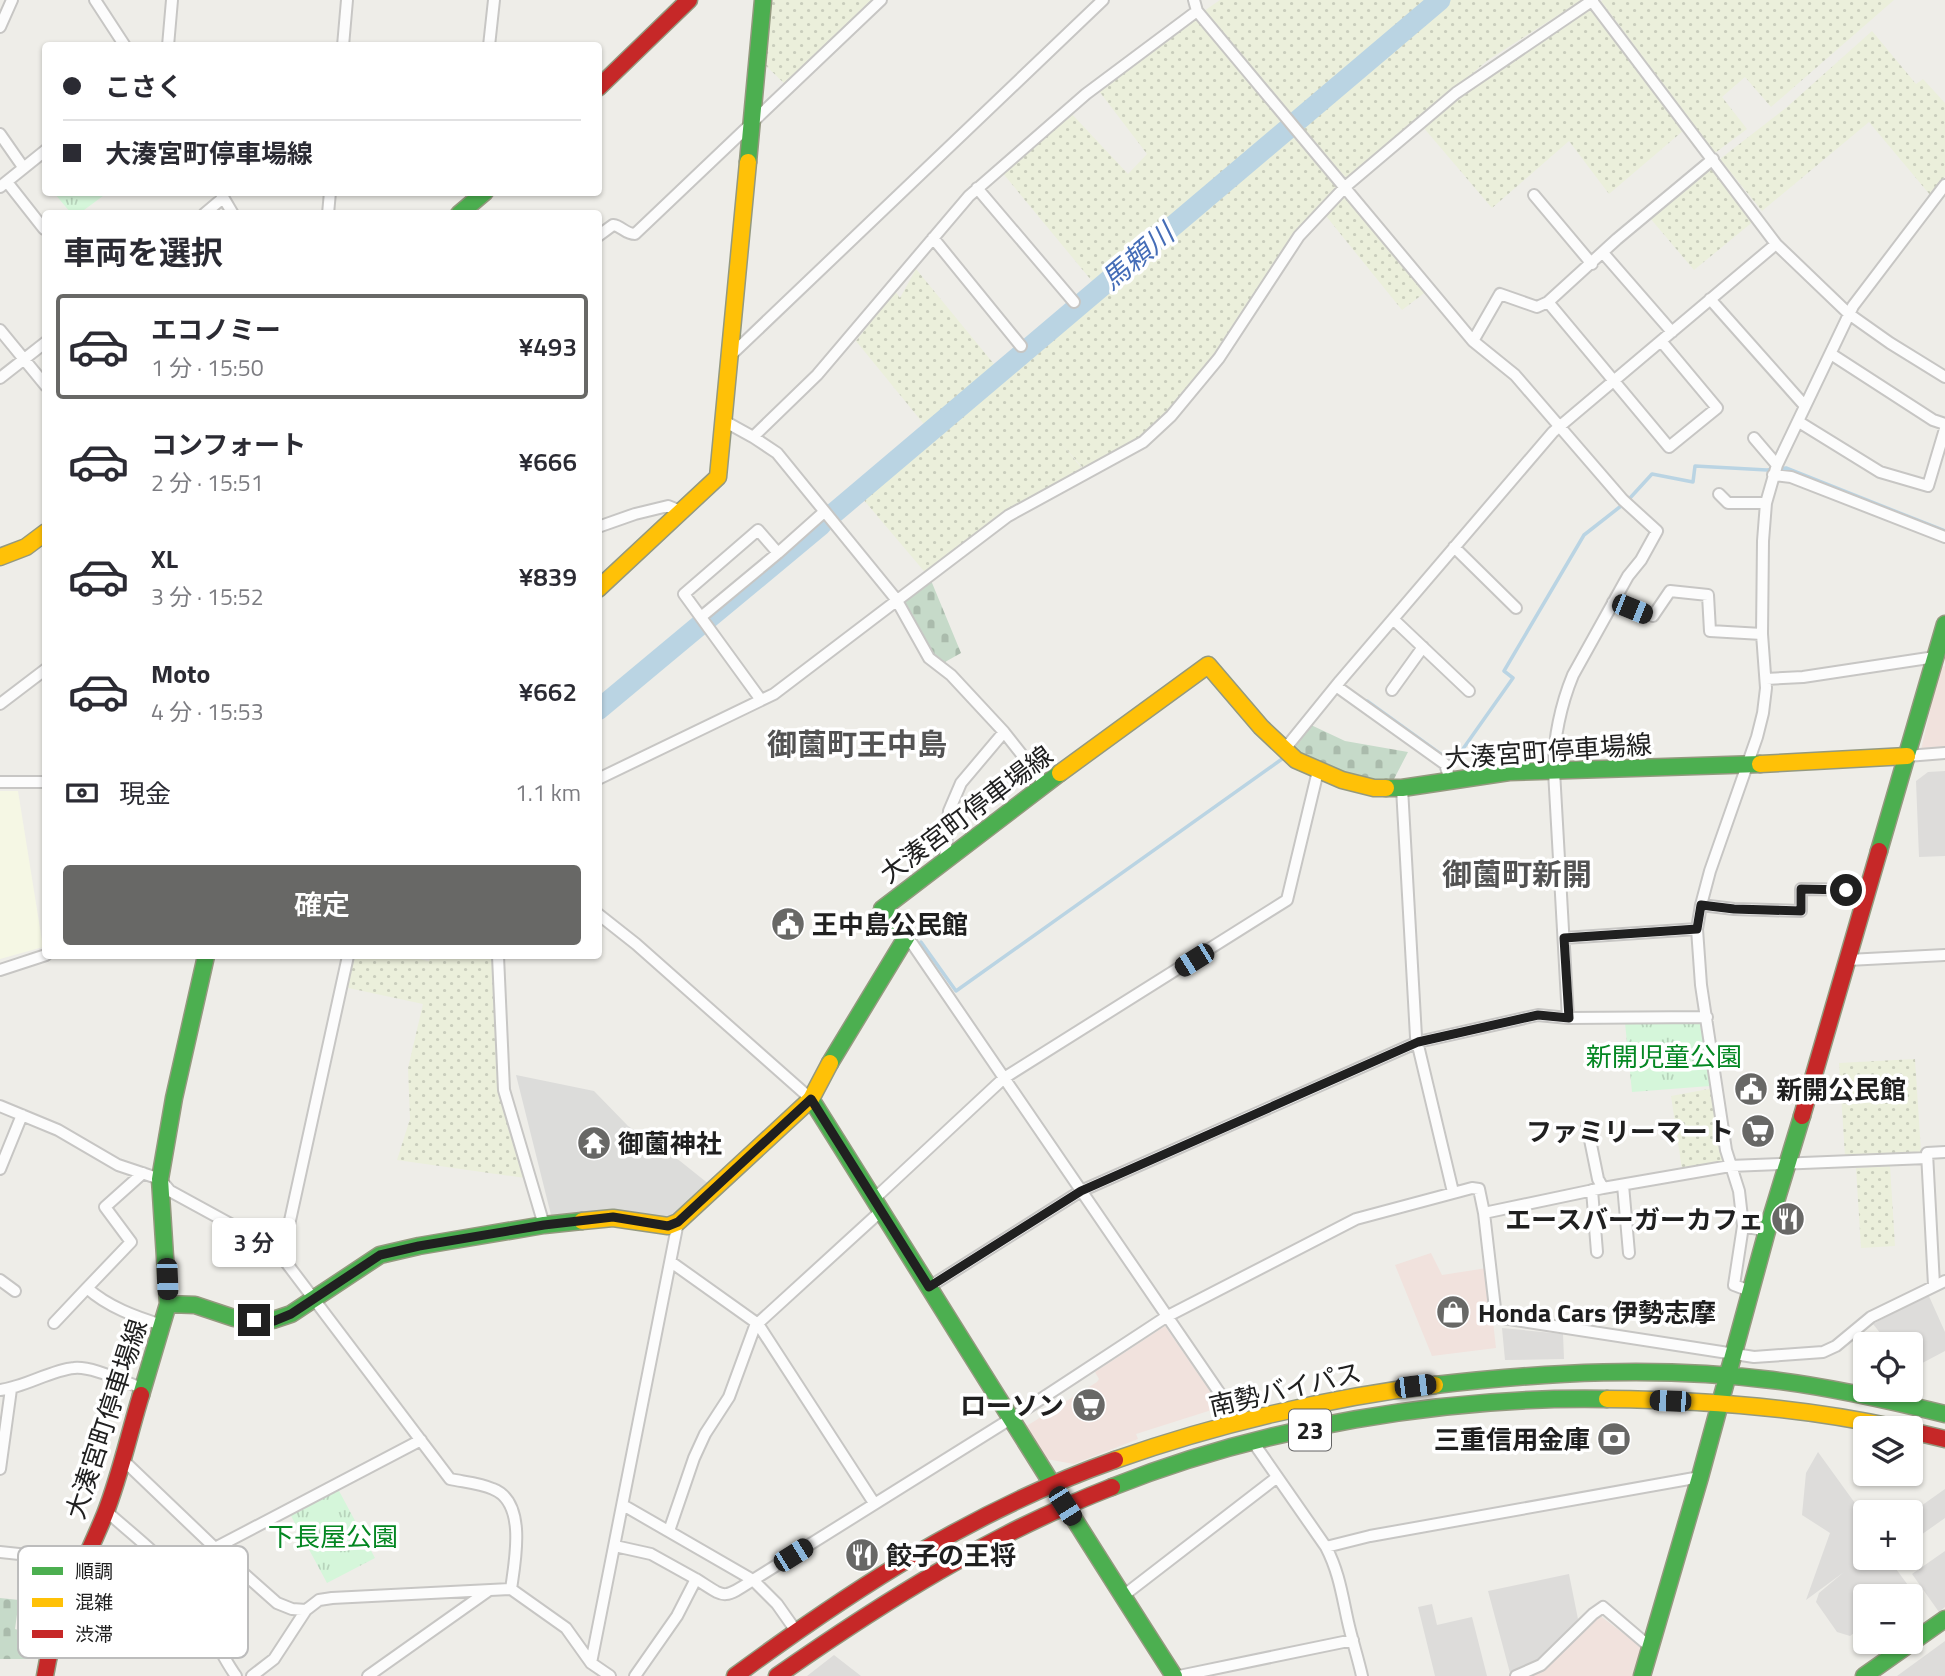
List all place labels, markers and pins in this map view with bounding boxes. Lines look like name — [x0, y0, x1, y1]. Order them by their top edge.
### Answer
public building icon: 王中島公民館 — [769, 905, 807, 943]
place label: 王中島公民館 — [812, 905, 968, 944]
public building icon: 新開公民館 — [1732, 1070, 1770, 1108]
place label: 新開公民館 — [1776, 1070, 1906, 1109]
place label: ファミリーマート — [1526, 1112, 1734, 1151]
supermarket icon: ファミリーマート — [1739, 1112, 1777, 1150]
temple icon: 御薗神社 — [575, 1124, 613, 1162]
place label: 御薗神社 — [618, 1124, 722, 1163]
place label: エースバーガーカフェ — [1505, 1200, 1764, 1239]
restaurant icon: エースバーガーカフェ — [1769, 1200, 1807, 1238]
shop icon: Honda Cars 伊勢志摩 — [1434, 1293, 1472, 1331]
place label: Honda Cars 伊勢志摩 — [1478, 1293, 1716, 1332]
place label: ローソン — [960, 1386, 1064, 1425]
supermarket icon: ローソン — [1070, 1386, 1108, 1424]
place label: 三重信用金庫 — [1434, 1420, 1590, 1459]
bank icon: 三重信用金庫 — [1595, 1420, 1633, 1458]
restaurant icon: 餃子の王将 — [843, 1536, 881, 1574]
place label: 餃子の王将 — [886, 1536, 1016, 1575]

